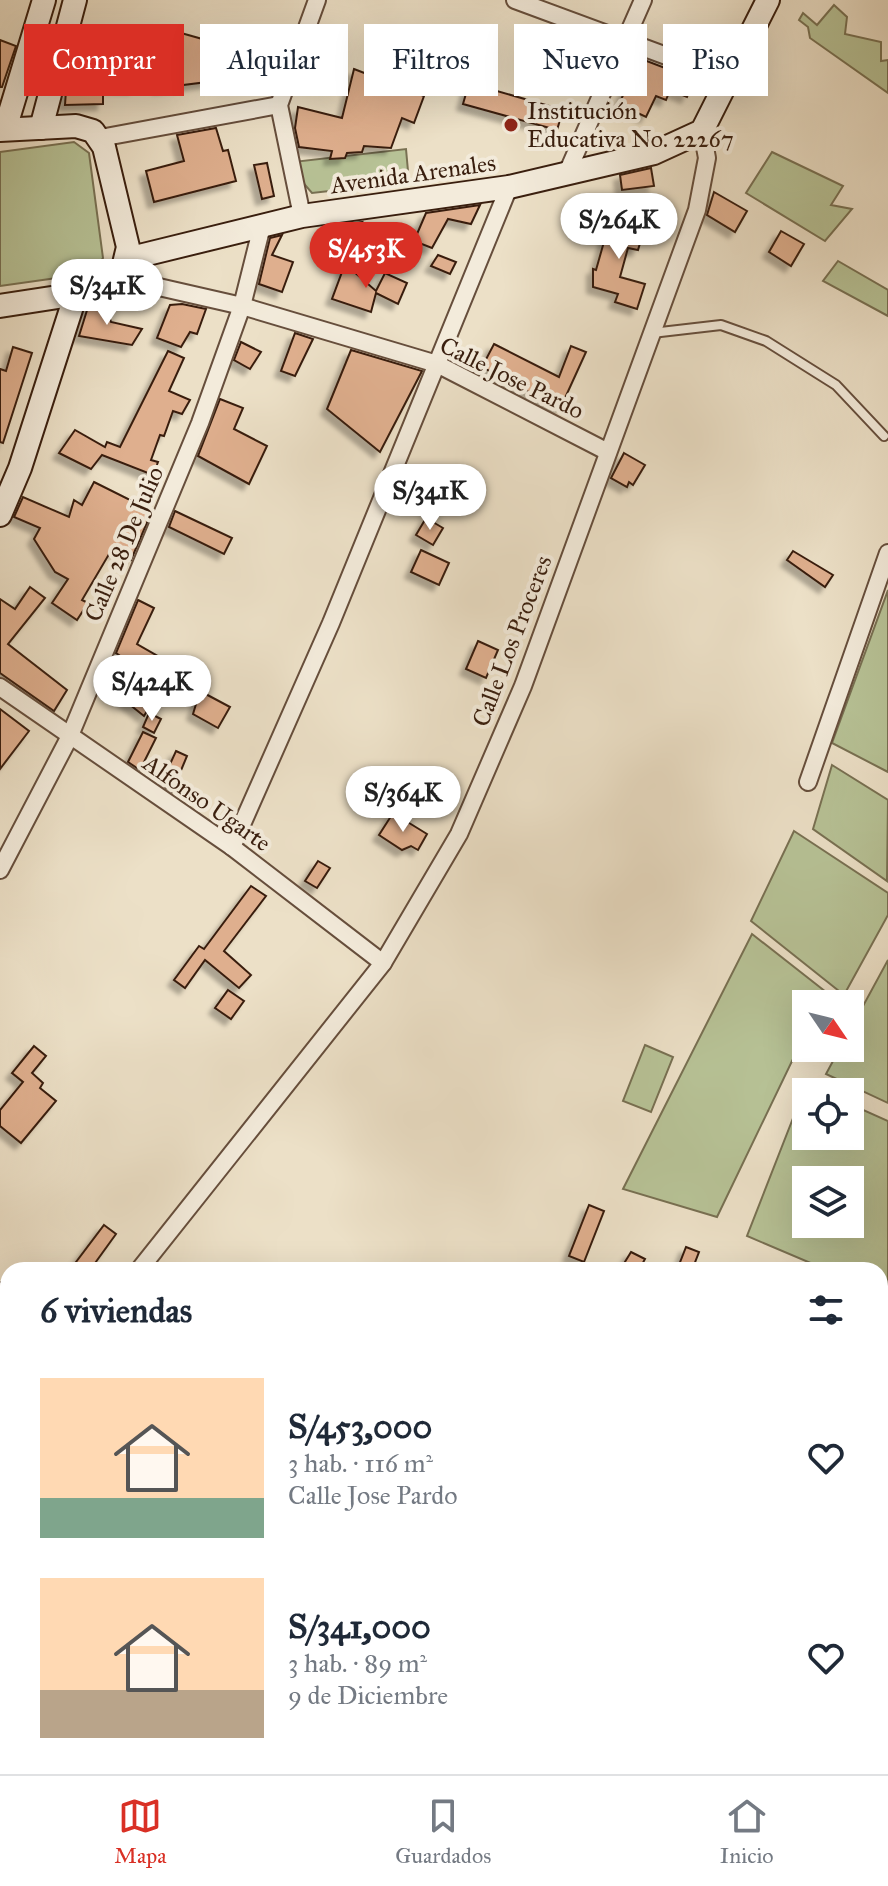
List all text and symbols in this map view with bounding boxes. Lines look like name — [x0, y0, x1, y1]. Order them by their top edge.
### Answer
chip: Comprar — [24, 24, 184, 96]
chip: Alquilar — [200, 24, 348, 96]
chip: Filtros — [364, 24, 498, 96]
chip: Nuevo — [514, 24, 647, 96]
chip: Piso — [663, 24, 768, 96]
place label: Institución Educativa No. 22267 — [527, 96, 734, 154]
marker: Institución Educativa No. 22267 — [502, 116, 520, 134]
street label: Avenida Arenales — [327, 148, 498, 201]
pin: S/264K — [554, 193, 684, 261]
text: S/264K — [578, 203, 660, 235]
pin: S/453K — [301, 222, 431, 290]
text: S/453K — [328, 232, 404, 264]
pin: S/341K — [42, 259, 172, 327]
text: S/341K — [69, 269, 145, 301]
street label: Calle Jose Pardo — [435, 330, 589, 426]
street label: Calle 28 De Julio — [78, 462, 170, 626]
pin: S/341K — [365, 464, 495, 532]
text: S/341K — [392, 474, 468, 506]
street label: Calle Los Proceres — [466, 551, 558, 731]
pin: S/424K — [87, 655, 217, 723]
text: S/424K — [111, 665, 193, 697]
street label: Alfonso Ugarte — [136, 747, 277, 858]
pin: S/364K — [338, 766, 468, 834]
text: S/364K — [364, 776, 442, 808]
north arrow — [792, 990, 864, 1062]
map controls — [792, 990, 864, 1238]
button: locate — [792, 1078, 864, 1150]
button: layers — [792, 1166, 864, 1238]
icon: filters — [804, 1288, 848, 1332]
text: 6 viviendas — [40, 1290, 192, 1331]
text: S/453,000 — [288, 1406, 432, 1447]
icon: home — [104, 1410, 200, 1506]
icon: heart — [804, 1436, 848, 1480]
text: 3 hab. · 116 m² — [288, 1447, 433, 1479]
text: Calle Jose Pardo — [288, 1479, 458, 1511]
text: S/341,000 — [288, 1606, 431, 1647]
icon: home — [104, 1610, 200, 1706]
icon: heart — [804, 1636, 848, 1680]
text: 3 hab. · 89 m² — [288, 1647, 427, 1679]
text: 9 de Diciembre — [288, 1679, 448, 1711]
tab: Mapa — [114, 1794, 167, 1869]
tab: Guardados — [395, 1794, 491, 1869]
tab: Inicio — [720, 1794, 774, 1869]

